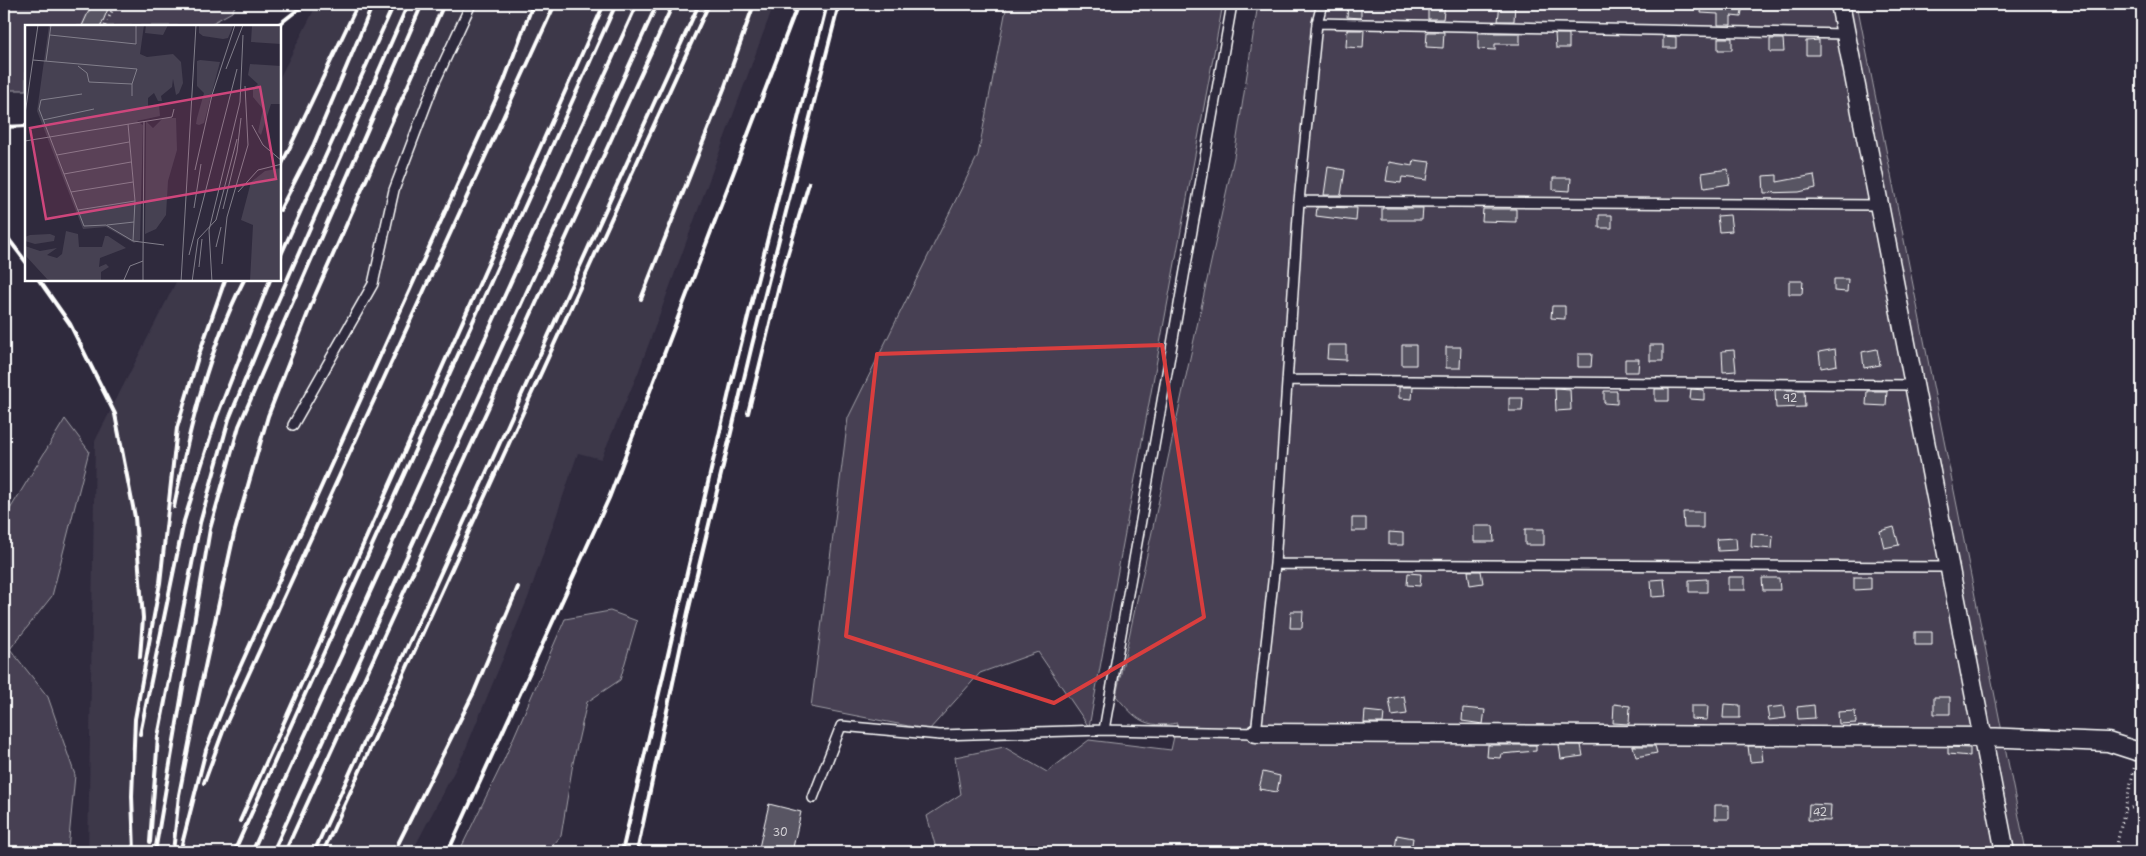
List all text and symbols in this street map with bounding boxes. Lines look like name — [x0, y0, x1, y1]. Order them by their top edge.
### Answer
inset map — [25, 25, 281, 281]
house number: 92 — [1783, 391, 1797, 406]
house number: 42 — [1813, 805, 1827, 820]
house number: 30 — [772, 825, 788, 840]

